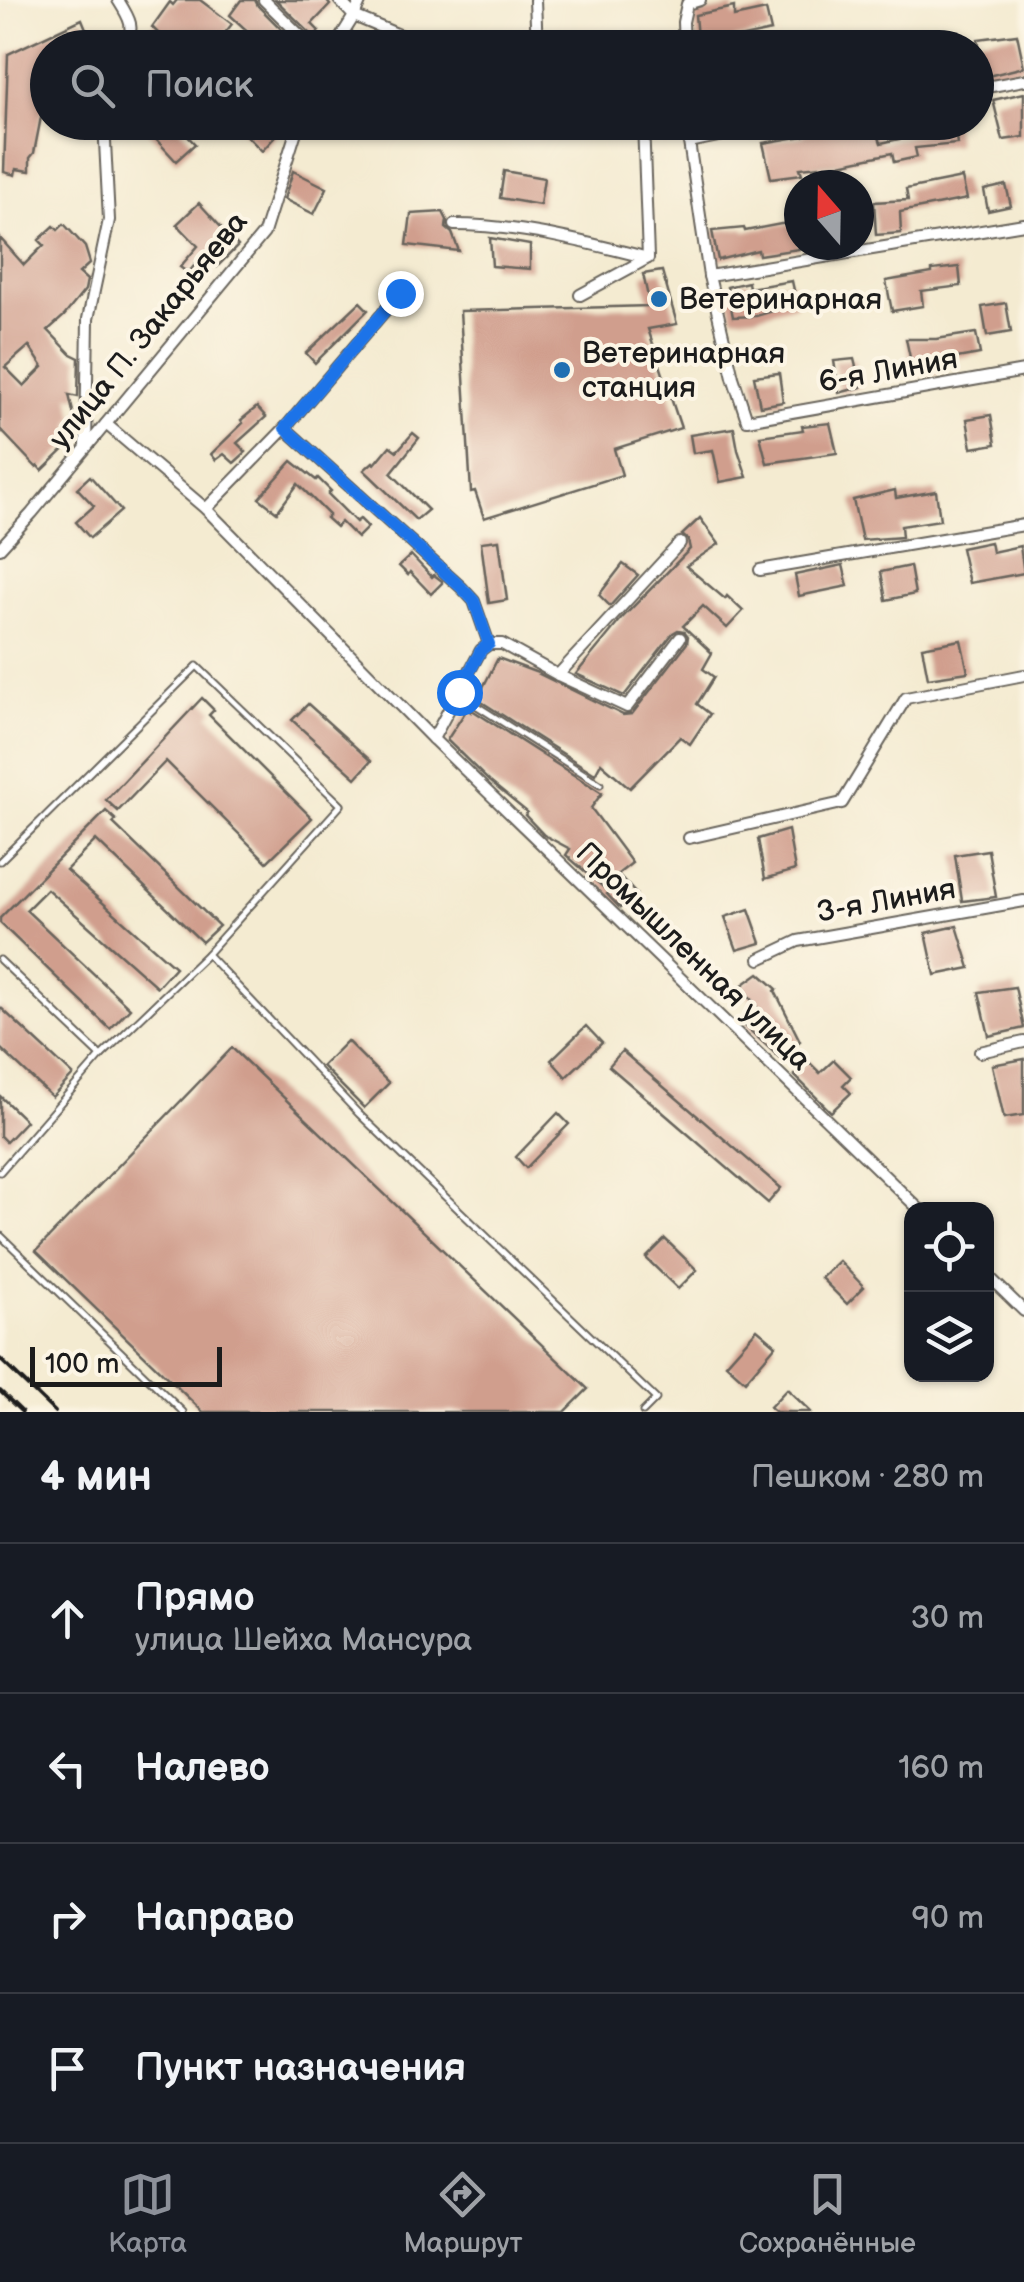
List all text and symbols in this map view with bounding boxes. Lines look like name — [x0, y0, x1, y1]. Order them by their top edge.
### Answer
search box — [30, 30, 994, 140]
icon: search — [65, 58, 120, 113]
text: Поиск — [145, 63, 253, 108]
north arrow — [784, 170, 874, 260]
street label: улица П. Закарьяева — [42, 205, 256, 456]
route end — [378, 271, 424, 317]
place label: Ветеринарная — [679, 282, 882, 318]
marker: Ветеринарная — [648, 288, 670, 310]
place label: Ветеринарная станция — [582, 336, 785, 406]
street label: 6-я Линия — [816, 341, 960, 401]
marker: Ветеринарная станция — [551, 359, 573, 381]
route start — [437, 670, 483, 716]
street label: Промышленная улица — [568, 835, 818, 1078]
street label: 3-я Линия — [814, 871, 958, 931]
map controls — [904, 1202, 994, 1382]
button: locate — [904, 1202, 994, 1292]
button: layers — [904, 1292, 994, 1382]
scale bar — [30, 1342, 222, 1386]
text: 100 m — [45, 1348, 119, 1381]
text: 4 мин — [40, 1452, 152, 1503]
text: Пешком · 280 m — [751, 1458, 984, 1497]
text: Прямо — [135, 1576, 254, 1621]
icon: ahead — [40, 1591, 95, 1646]
text: 30 m — [910, 1599, 984, 1638]
text: улица Шейха Мансура — [135, 1621, 472, 1660]
icon: left — [40, 1741, 95, 1796]
text: Налево — [135, 1746, 270, 1791]
text: 160 m — [898, 1749, 984, 1788]
icon: right — [40, 1891, 95, 1946]
text: Направо — [135, 1896, 294, 1941]
text: 90 m — [912, 1899, 984, 1938]
icon: arrive — [40, 2041, 95, 2096]
text: Пункт назначения — [135, 2046, 466, 2091]
tab: Карта — [108, 2167, 187, 2260]
tab: Маршрут — [403, 2167, 523, 2260]
tab: Сохранённые — [739, 2167, 916, 2260]

